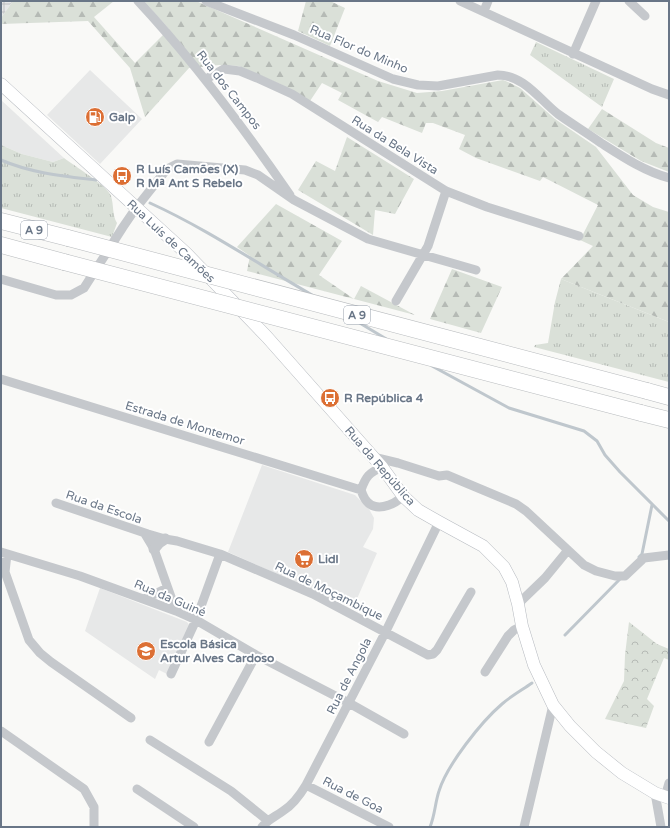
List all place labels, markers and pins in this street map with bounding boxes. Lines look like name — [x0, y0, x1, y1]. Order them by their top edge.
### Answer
fuel station icon: Galp — [84, 106, 106, 128]
place label: Galp — [109, 110, 136, 125]
place label: R Luís Camões (X) R Mª Ant S Rebelo — [136, 162, 242, 190]
bus stop icon: R Luís Camões (X) R Mª Ant S Rebelo — [111, 165, 133, 187]
bus stop icon: R República 4 — [319, 387, 341, 409]
place label: R República 4 — [344, 391, 424, 406]
supermarket icon: Lidl — [293, 548, 315, 570]
place label: Lidl — [318, 552, 338, 566]
place label: Escola Básica Artur Alves Cardoso — [160, 637, 274, 665]
school or university icon: Escola Básica Artur Alves Cardoso — [135, 640, 157, 662]

